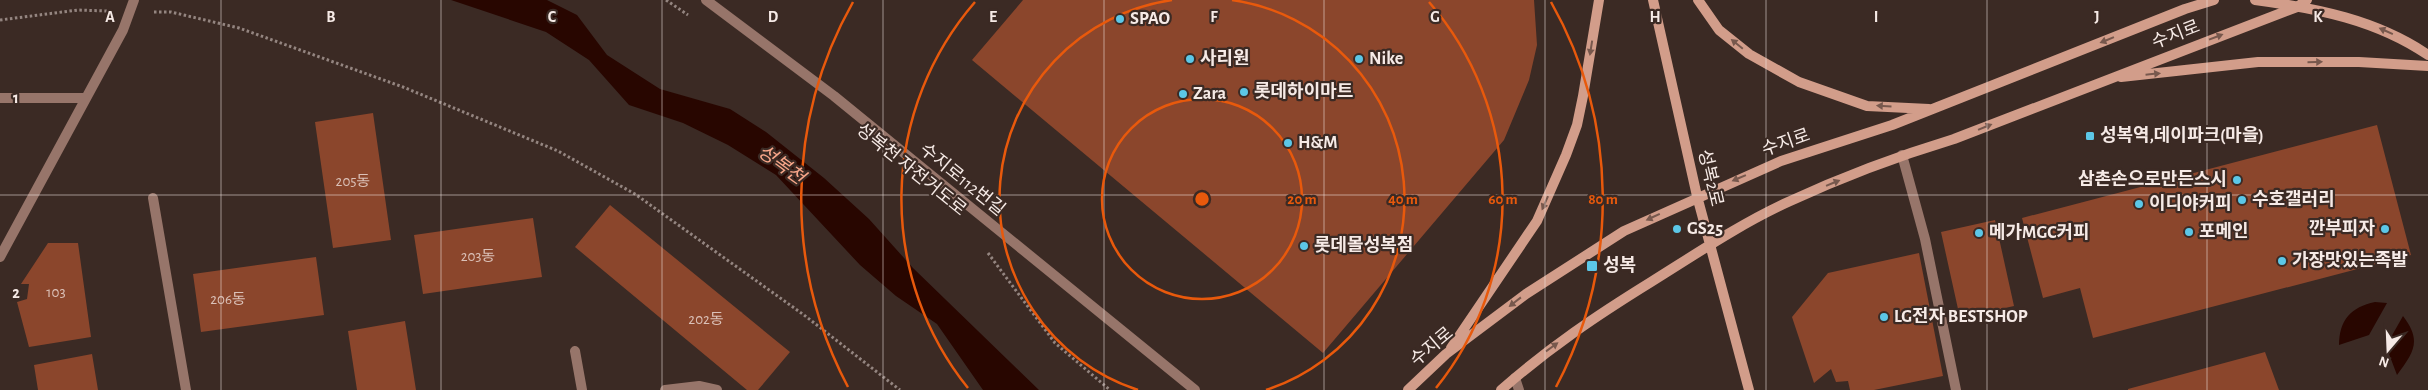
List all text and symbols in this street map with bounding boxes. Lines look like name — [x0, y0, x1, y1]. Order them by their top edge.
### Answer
text: A — [105, 9, 115, 25]
text: B — [326, 9, 336, 25]
text: C — [548, 9, 557, 25]
text: D — [768, 9, 779, 25]
text: E — [989, 9, 997, 25]
text: F — [1210, 9, 1218, 25]
text: G — [1430, 9, 1440, 25]
text: H — [1649, 9, 1661, 25]
text: I — [1874, 9, 1878, 25]
text: J — [2094, 9, 2100, 25]
text: K — [2313, 9, 2323, 25]
place label: SPAO — [1130, 10, 1170, 28]
marker: SPAO — [1114, 13, 1126, 25]
street label: 수지로 — [2149, 16, 2202, 52]
one-way arrow — [2379, 27, 2393, 35]
one-way arrow — [2209, 33, 2224, 41]
one-way arrow — [2099, 36, 2114, 44]
one-way arrow — [1730, 39, 1743, 50]
one-way arrow — [1586, 40, 1594, 56]
place label: 사리원 — [1200, 49, 1250, 68]
place label: Nike — [1369, 50, 1403, 68]
marker: 사리원 — [1184, 53, 1196, 65]
marker: Nike — [1353, 53, 1365, 65]
one-way arrow — [2308, 58, 2324, 66]
one-way arrow — [2146, 70, 2162, 78]
place label: 롯데하이마트 — [1254, 82, 1353, 101]
place label: Zara — [1193, 85, 1226, 103]
marker: 롯데하이마트 — [1238, 86, 1250, 98]
marker: Zara — [1177, 88, 1189, 100]
text: 1 — [13, 90, 19, 106]
one-way arrow — [1876, 102, 1892, 110]
street label: 성복천 자전거도로 — [853, 120, 970, 220]
one-way arrow — [1978, 122, 1992, 130]
street label: 수지로 — [1759, 125, 1812, 160]
place label: 성복역,데이파크(마을) — [2100, 126, 2264, 145]
marker: 성복역,데이파크(마을) — [2084, 130, 2096, 142]
place label: H&M — [1298, 134, 1338, 152]
marker: H&M — [1282, 137, 1294, 149]
street label: 수지로112번길 — [916, 139, 1009, 220]
water label: 성복천 — [754, 141, 810, 189]
street label: 성복2로 — [1695, 148, 1726, 208]
place label: 삼촌손으로만든스시 — [2078, 170, 2227, 189]
house number: 205동 — [336, 174, 370, 189]
marker: 삼촌손으로만든스시 — [2231, 174, 2243, 186]
one-way arrow — [1732, 175, 1746, 183]
one-way arrow — [1825, 179, 1840, 187]
centre of rings — [1193, 190, 1211, 208]
place label: 수호갤러리 — [2252, 190, 2335, 209]
text: 20 m — [1287, 192, 1317, 207]
text: 40 m — [1388, 192, 1418, 207]
text: 60 m — [1488, 192, 1518, 207]
text: 80 m — [1588, 192, 1618, 207]
place label: 이디야커피 — [2149, 194, 2232, 213]
marker: 수호갤러리 — [2236, 194, 2248, 206]
one-way arrow — [1540, 196, 1548, 210]
marker: 이디야커피 — [2133, 198, 2145, 210]
one-way arrow — [1646, 213, 1660, 221]
place label: 깐부피자 — [2309, 219, 2375, 238]
place label: GS25 — [1687, 220, 1723, 238]
place label: 포메인 — [2199, 222, 2249, 241]
marker: GS25 — [1671, 223, 1683, 235]
place label: 메가MGC커피 — [1989, 223, 2090, 242]
marker: 깐부피자 — [2379, 223, 2391, 235]
marker: 포메인 — [2183, 226, 2195, 238]
marker: 메가MGC커피 — [1973, 227, 1985, 239]
place label: 롯데몰성복점 — [1314, 236, 1413, 255]
marker: 롯데몰성복점 — [1298, 240, 1310, 252]
house number: 203동 — [461, 249, 495, 264]
place label: 가장맛있는족발 — [2292, 251, 2408, 270]
marker: 가장맛있는족발 — [2276, 255, 2288, 267]
place label: 성복 — [1603, 256, 1636, 275]
marker: 성복 — [1585, 259, 1599, 273]
text: 2 — [12, 285, 20, 301]
house number: 103 — [46, 285, 66, 300]
house number: 206동 — [210, 292, 246, 307]
one-way arrow — [1509, 297, 1522, 308]
place label: LG전자 BESTSHOP — [1894, 307, 2028, 326]
marker: LG전자 BESTSHOP — [1878, 311, 1890, 323]
house number: 202동 — [688, 312, 724, 327]
street label: 수지로 — [1406, 323, 1457, 370]
north arrow — [2363, 325, 2413, 375]
one-way arrow — [1545, 342, 1559, 352]
text: N — [2377, 353, 2391, 370]

